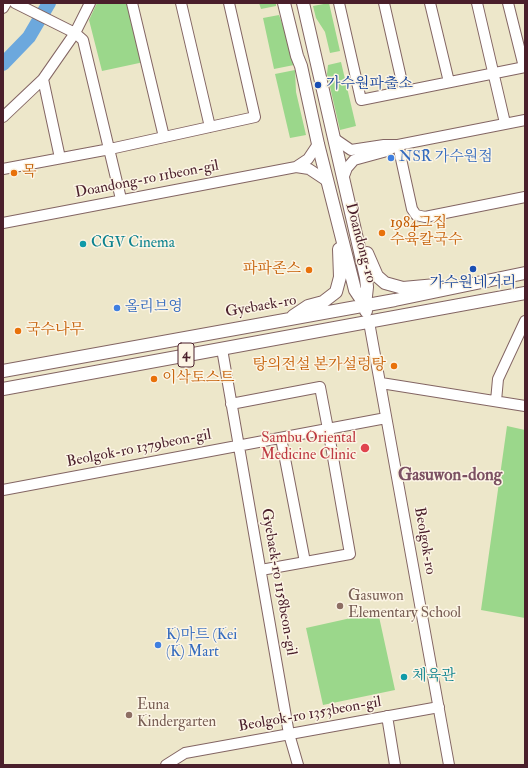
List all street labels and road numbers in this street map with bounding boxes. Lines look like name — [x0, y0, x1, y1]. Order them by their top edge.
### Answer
street label: Doandong-ro 11beon-gil — [74, 157, 220, 203]
street label: Doandong-ro — [341, 201, 379, 285]
street label: Gyebaek-ro — [224, 292, 298, 322]
road number: 4 — [178, 343, 194, 367]
street label: Beolgok-ro 1379beon-gil — [65, 426, 213, 472]
street label: Beolgok-ro — [409, 506, 439, 576]
street label: Gyebaek-ro 1158beon-gil — [256, 507, 300, 657]
street label: Beolgok-ro 1353beon-gil — [237, 694, 383, 736]

